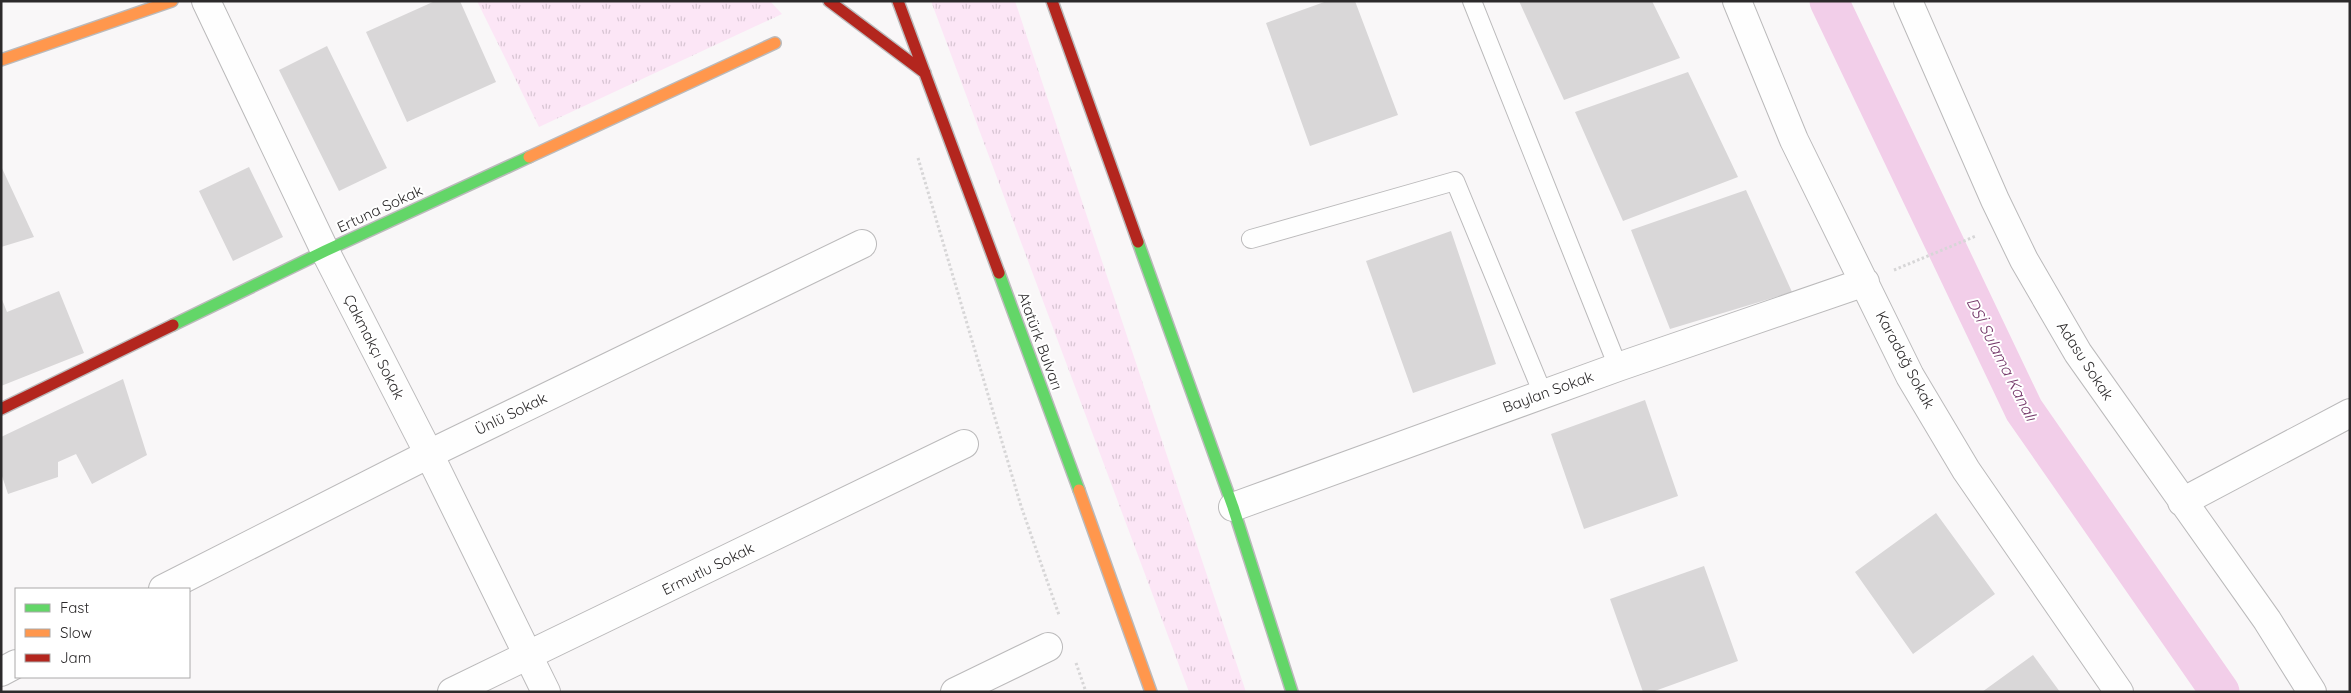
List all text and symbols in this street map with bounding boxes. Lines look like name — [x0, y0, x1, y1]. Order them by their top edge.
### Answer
street label: Ertuna Sokak — [334, 180, 426, 237]
street label: Atatürk Bulvarı — [1014, 289, 1067, 392]
street label: Çakmakçı Sokak — [340, 291, 409, 402]
water label: DSİ Sulama Kanalı — [1962, 294, 2042, 425]
street label: Karadağ Sokak — [1872, 308, 1939, 412]
street label: Adasu Sokak — [2053, 318, 2118, 404]
street label: Baylan Sokak — [1500, 366, 1596, 417]
street label: Ünlü Sokak — [472, 388, 550, 439]
street label: Ermutlu Sokak — [659, 538, 757, 599]
legend — [15, 588, 190, 678]
text: Fast — [60, 598, 89, 617]
text: Slow — [60, 623, 92, 642]
text: Jam — [60, 648, 91, 667]

